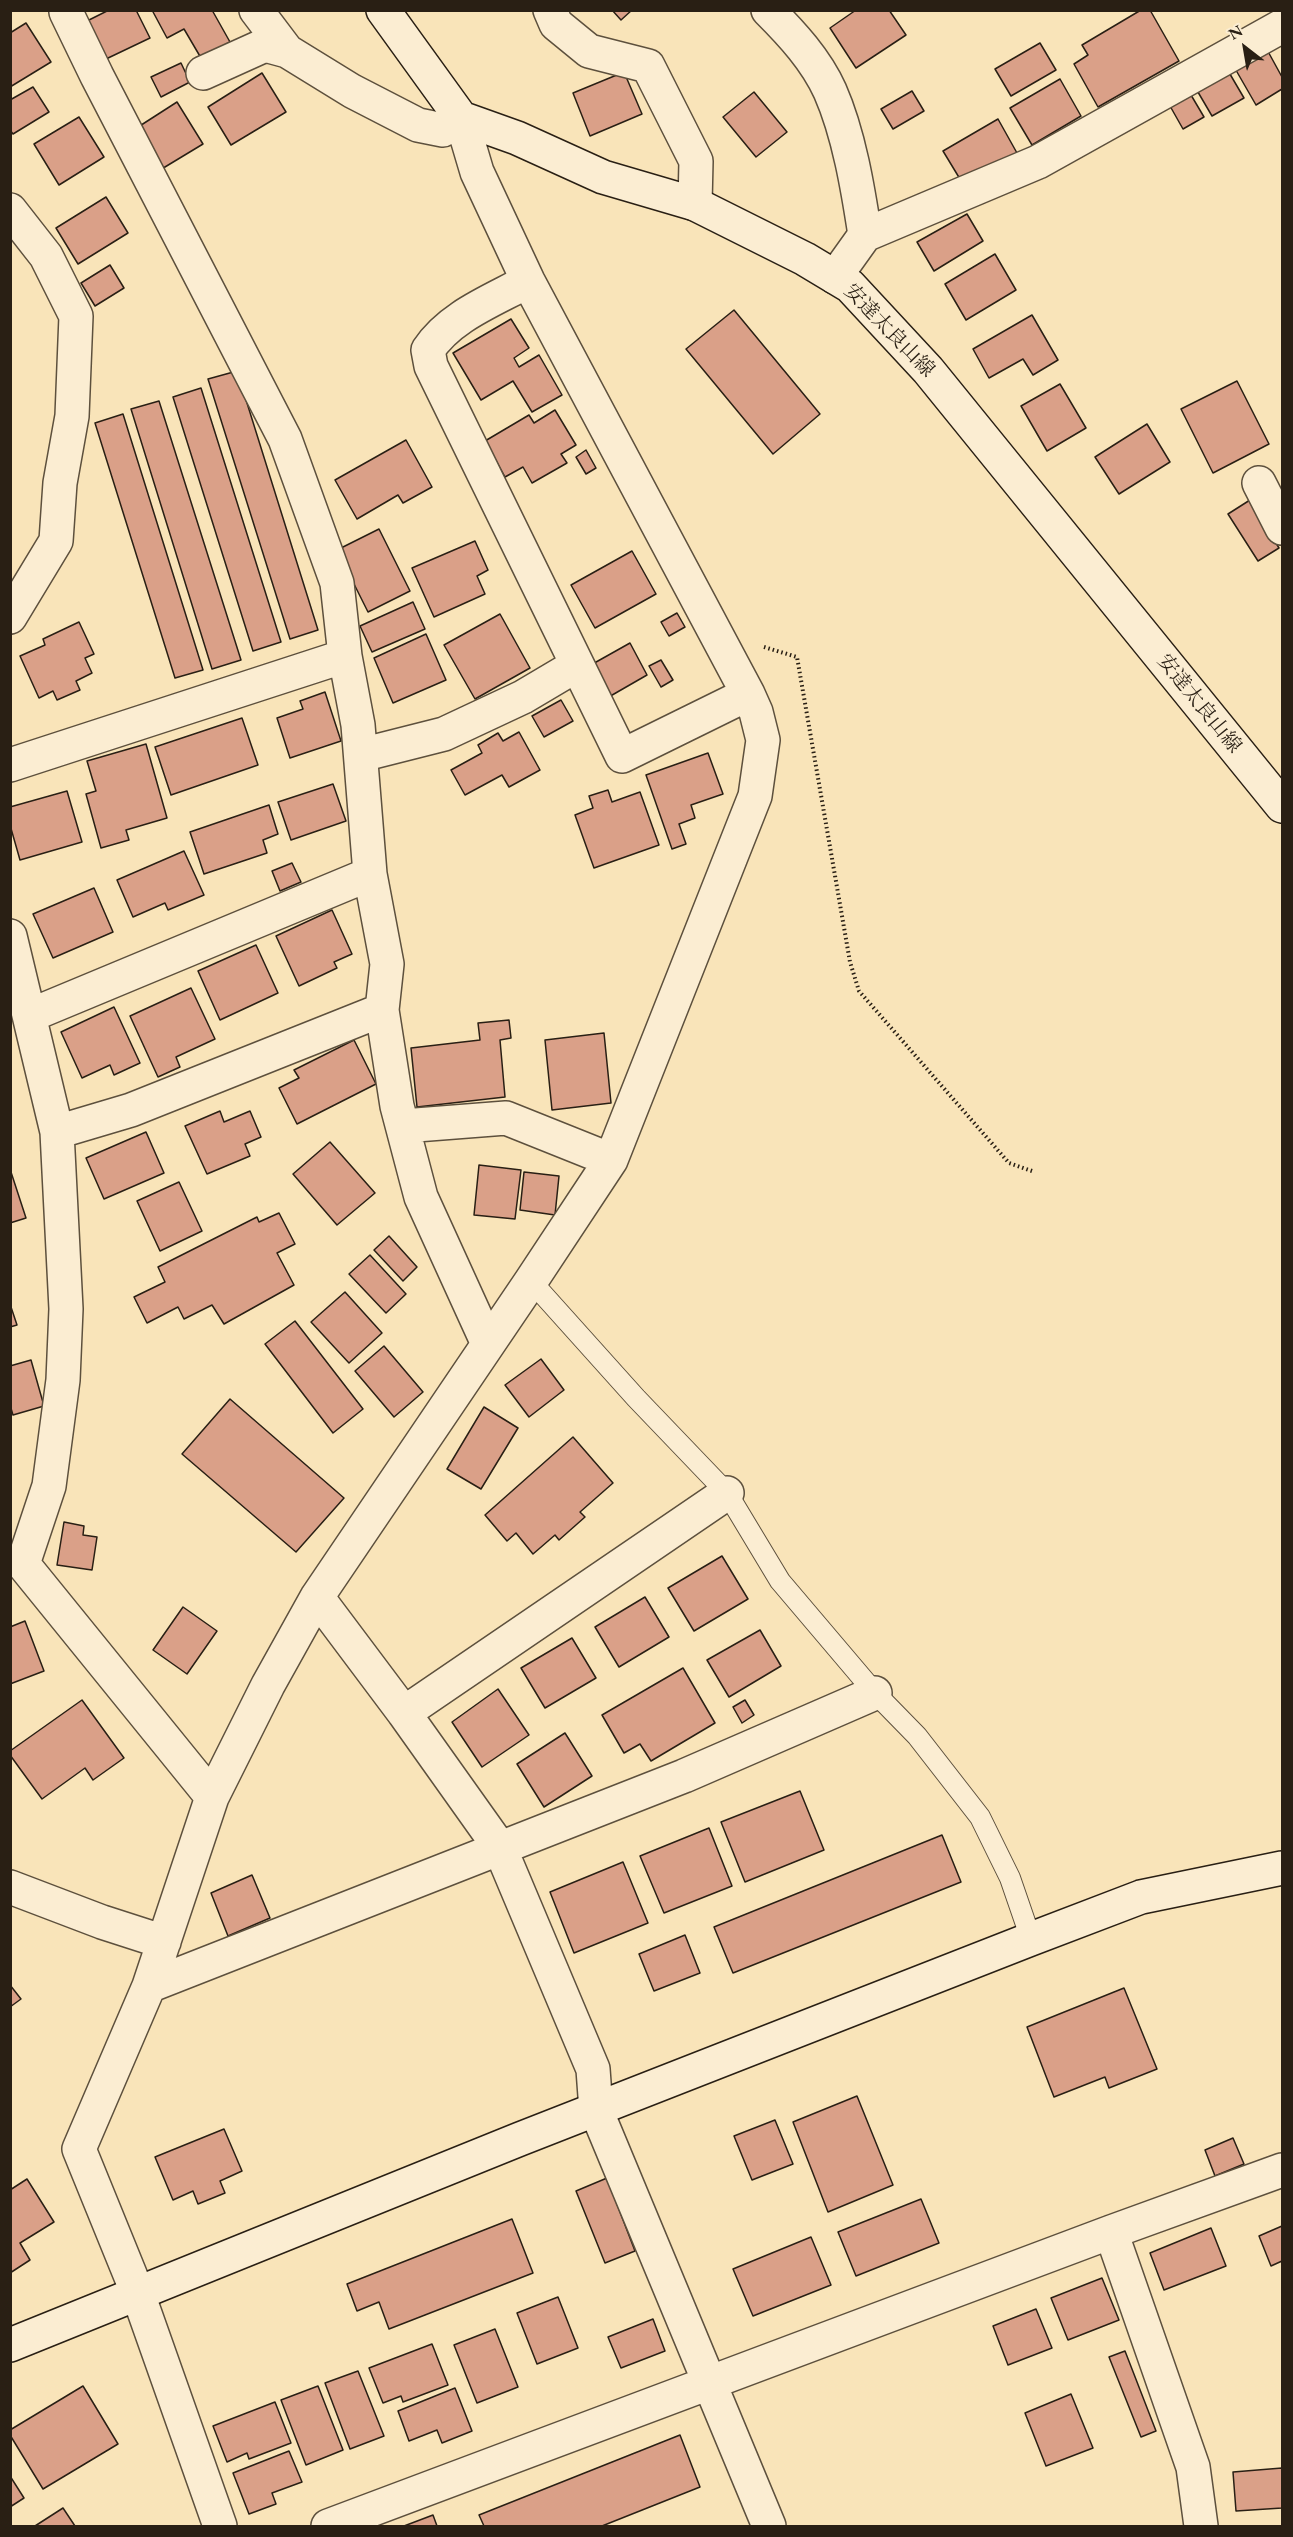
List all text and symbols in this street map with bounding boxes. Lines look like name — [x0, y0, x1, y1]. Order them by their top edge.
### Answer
north arrow — [1215, 18, 1275, 78]
text: N — [1225, 20, 1246, 44]
street label: 安達太良山線 — [839, 280, 939, 382]
street label: 安達太良山線 — [1152, 650, 1246, 758]

